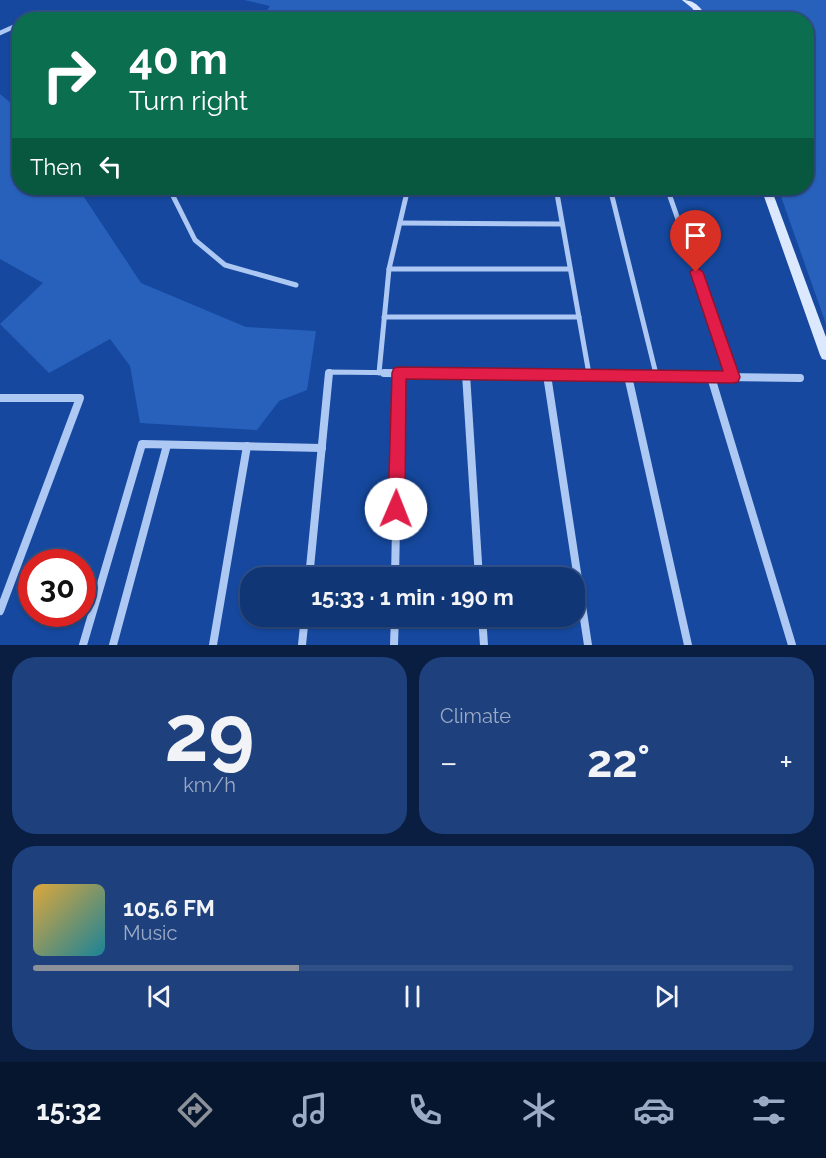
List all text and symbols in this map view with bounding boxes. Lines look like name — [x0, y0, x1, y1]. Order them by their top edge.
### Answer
text: 40 m — [129, 35, 228, 84]
icon: right — [30, 36, 108, 114]
text: Turn right — [129, 85, 248, 116]
icon: left — [94, 150, 127, 183]
text: Then — [30, 154, 82, 180]
pin — [670, 210, 721, 272]
icon: arrive — [679, 219, 712, 252]
position arrow — [364, 477, 428, 541]
speed limit sign: 30 — [18, 549, 96, 627]
text: 15:33 · 1 min · 190 m — [311, 584, 514, 610]
text: 29 — [165, 688, 254, 779]
text: Climate — [440, 704, 511, 728]
text: 22° — [587, 735, 650, 788]
text: − — [440, 743, 458, 782]
text: + — [779, 743, 793, 782]
text: km/h — [183, 773, 236, 797]
text: 105.6 FM — [123, 895, 215, 921]
text: Music — [123, 921, 177, 945]
icon: previous — [143, 980, 176, 1013]
icon: pause — [396, 980, 429, 1013]
icon: next — [650, 980, 683, 1013]
icon: directions — [174, 1089, 216, 1131]
icon: music — [289, 1089, 331, 1131]
icon: phone — [404, 1089, 446, 1131]
icon: climate — [518, 1089, 560, 1131]
icon: car — [633, 1089, 675, 1131]
icon: filters — [748, 1089, 790, 1131]
text: 15:32 — [36, 1095, 102, 1126]

